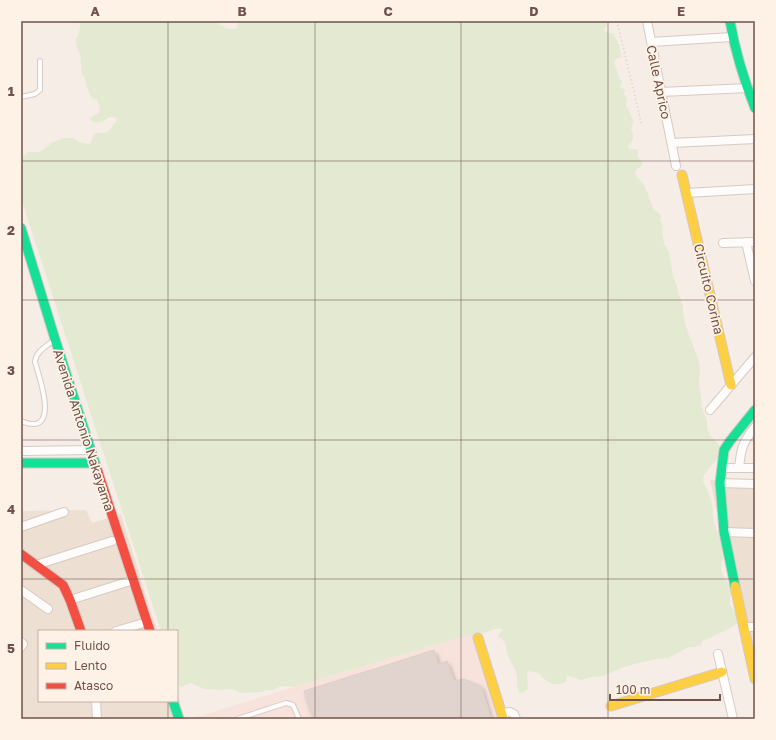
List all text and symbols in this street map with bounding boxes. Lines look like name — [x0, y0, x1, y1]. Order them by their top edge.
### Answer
text: A — [90, 3, 100, 19]
text: B — [237, 3, 247, 19]
text: C — [383, 3, 393, 19]
text: D — [529, 3, 539, 19]
text: E — [677, 3, 685, 19]
street label: Calle Aprico — [643, 44, 675, 121]
text: 1 — [8, 83, 15, 99]
text: 2 — [7, 222, 15, 238]
street label: Circuito Corina — [691, 242, 727, 336]
street label: Avenida Antonio Nakayama — [50, 347, 118, 513]
text: 3 — [7, 362, 15, 378]
text: 4 — [7, 501, 15, 517]
legend — [38, 630, 178, 702]
text: Fluido — [74, 638, 110, 653]
text: 5 — [7, 640, 15, 656]
text: Lento — [74, 658, 107, 673]
scale bar — [610, 676, 720, 702]
text: Atasco — [74, 678, 113, 693]
text: 100 m — [616, 682, 650, 697]

